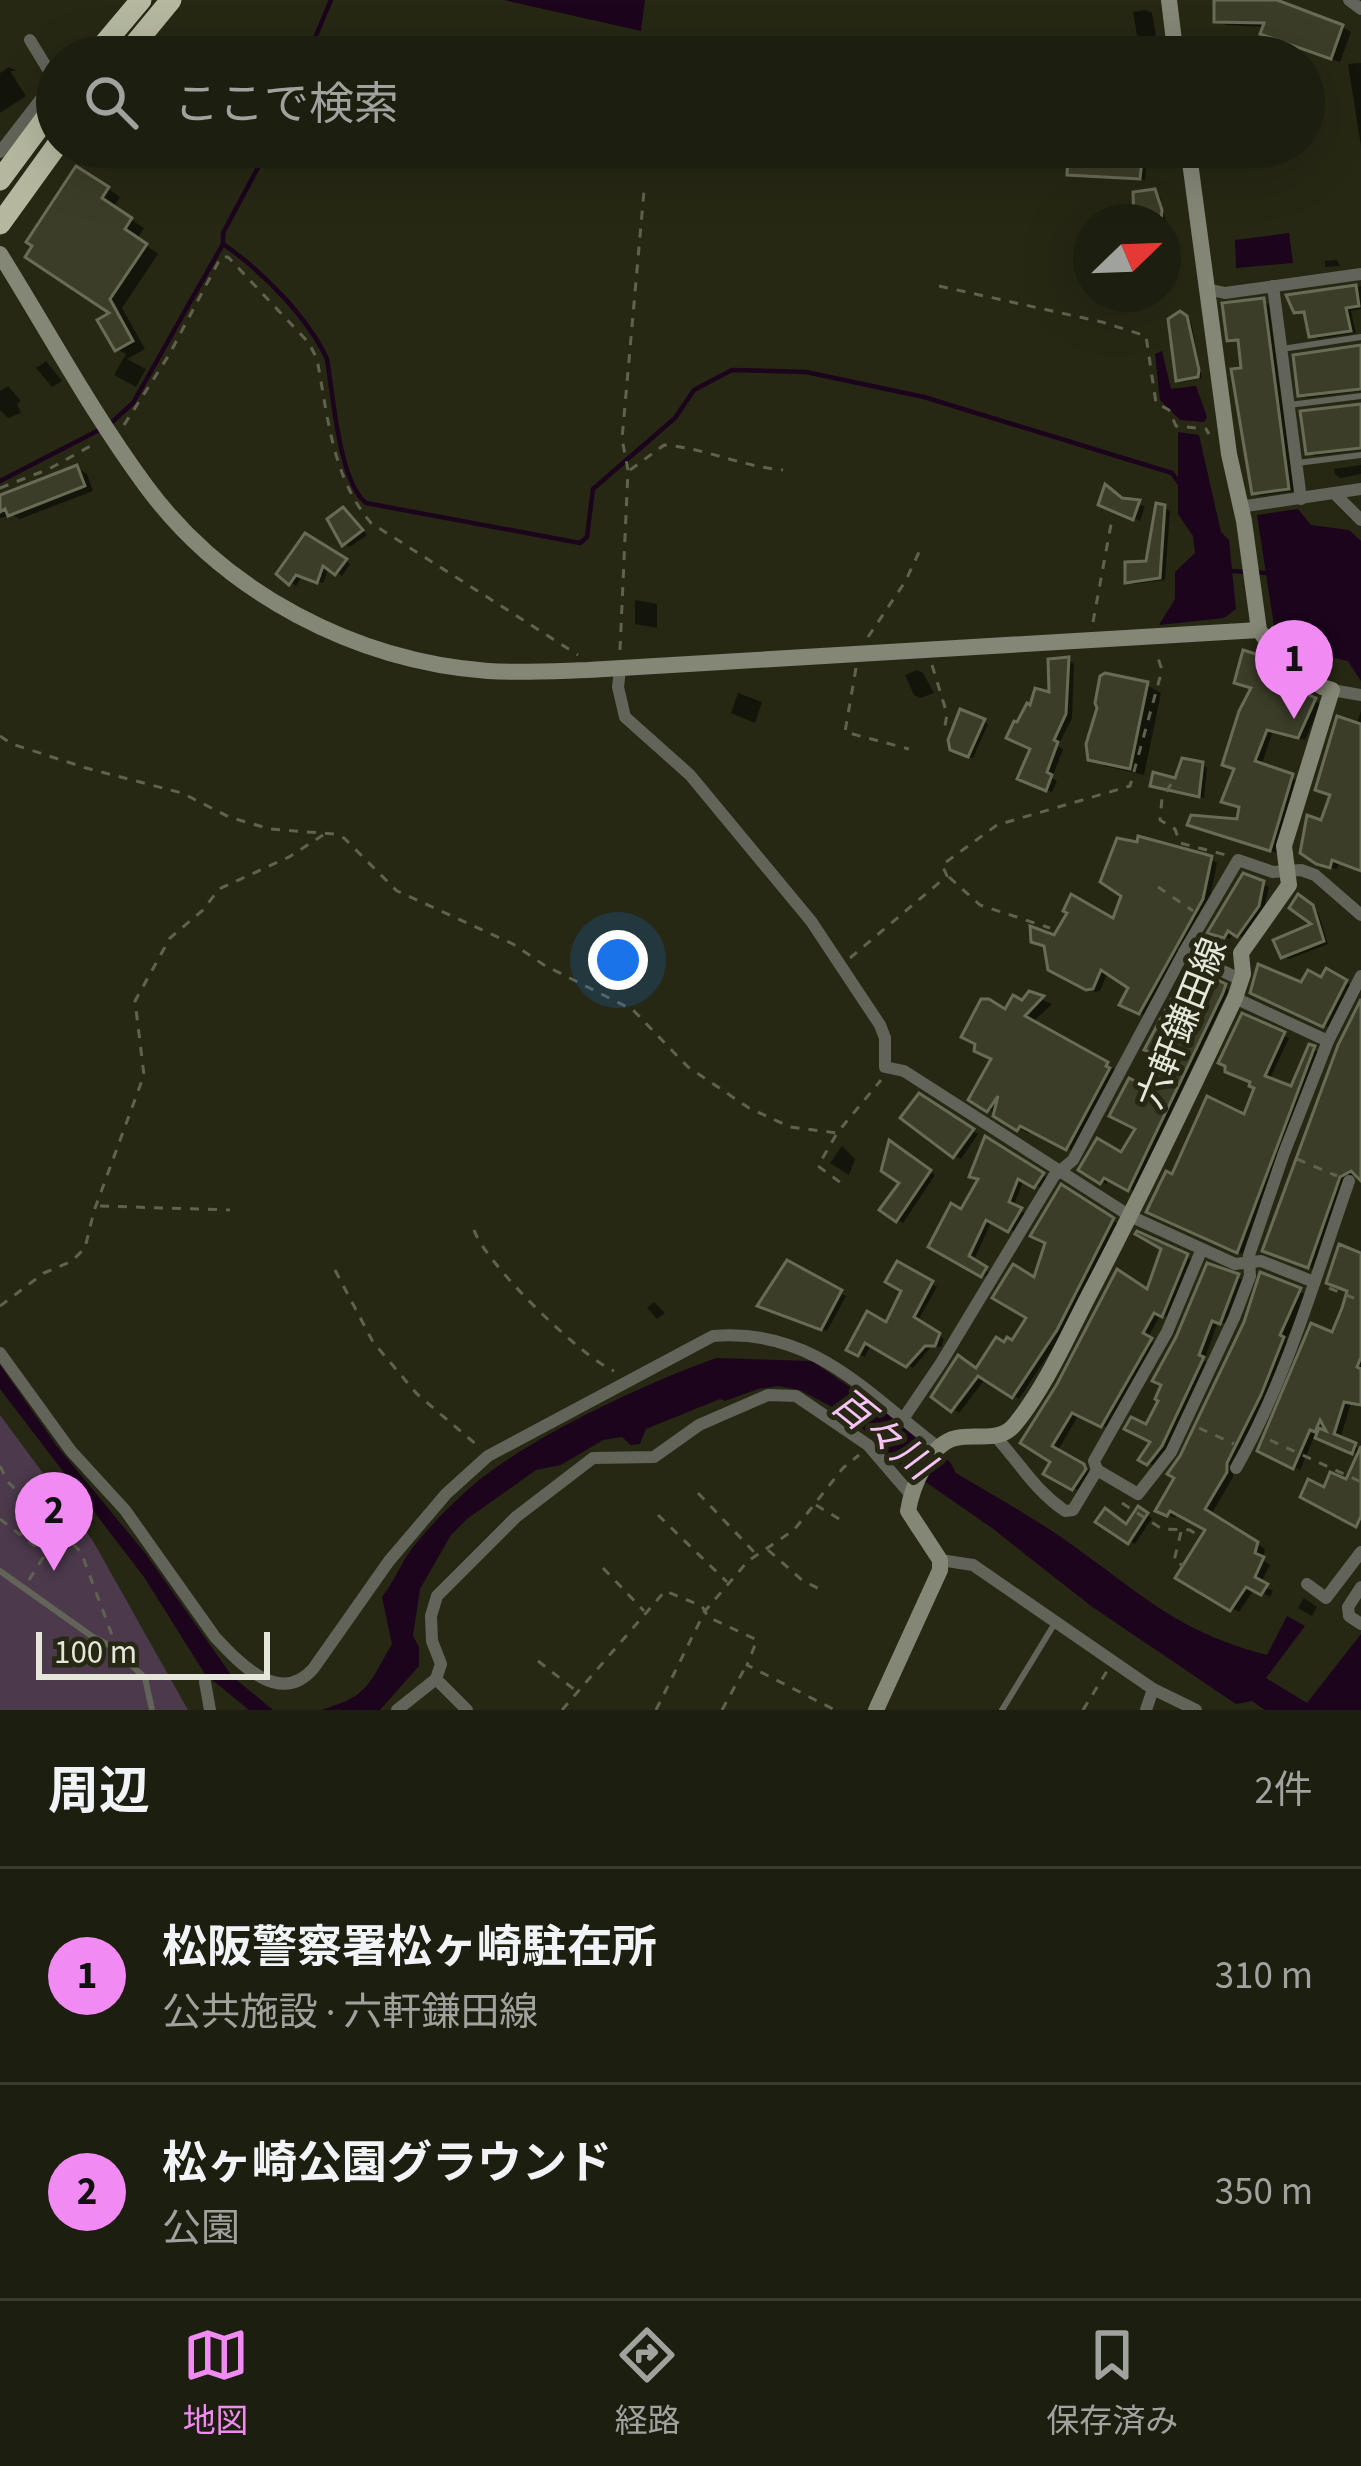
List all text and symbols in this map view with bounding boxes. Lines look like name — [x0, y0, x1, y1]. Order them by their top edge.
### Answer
search box — [36, 36, 1325, 168]
icon: search — [78, 69, 144, 135]
text: ここで検索 — [174, 73, 399, 137]
north arrow — [1073, 204, 1181, 312]
pin: 1 — [1255, 620, 1333, 719]
your location — [588, 930, 648, 990]
street label: 六軒鎌田線 — [1125, 931, 1240, 1117]
water label: 百々川 — [819, 1376, 948, 1496]
pin: 2 — [15, 1472, 93, 1571]
scale bar — [36, 1626, 270, 1679]
text: 100 m — [54, 1629, 137, 1676]
text: 周辺 — [48, 1756, 150, 1828]
text: 2件 — [1255, 1763, 1313, 1819]
text: 松阪警察署松ヶ崎駐在所 — [162, 1916, 657, 1980]
text: 1 — [77, 1948, 97, 2004]
text: 310 m — [1215, 1948, 1313, 2004]
text: 公共施設 · 六軒鎌田線 — [162, 1985, 538, 2041]
text: 松ヶ崎公園グラウンド — [162, 2132, 612, 2196]
text: 2 — [77, 2164, 97, 2220]
text: 350 m — [1215, 2164, 1313, 2220]
text: 公園 — [162, 2201, 240, 2257]
tab: 地図 — [183, 2322, 249, 2445]
tab: 経路 — [614, 2322, 680, 2445]
tab: 保存済み — [1046, 2322, 1178, 2445]

